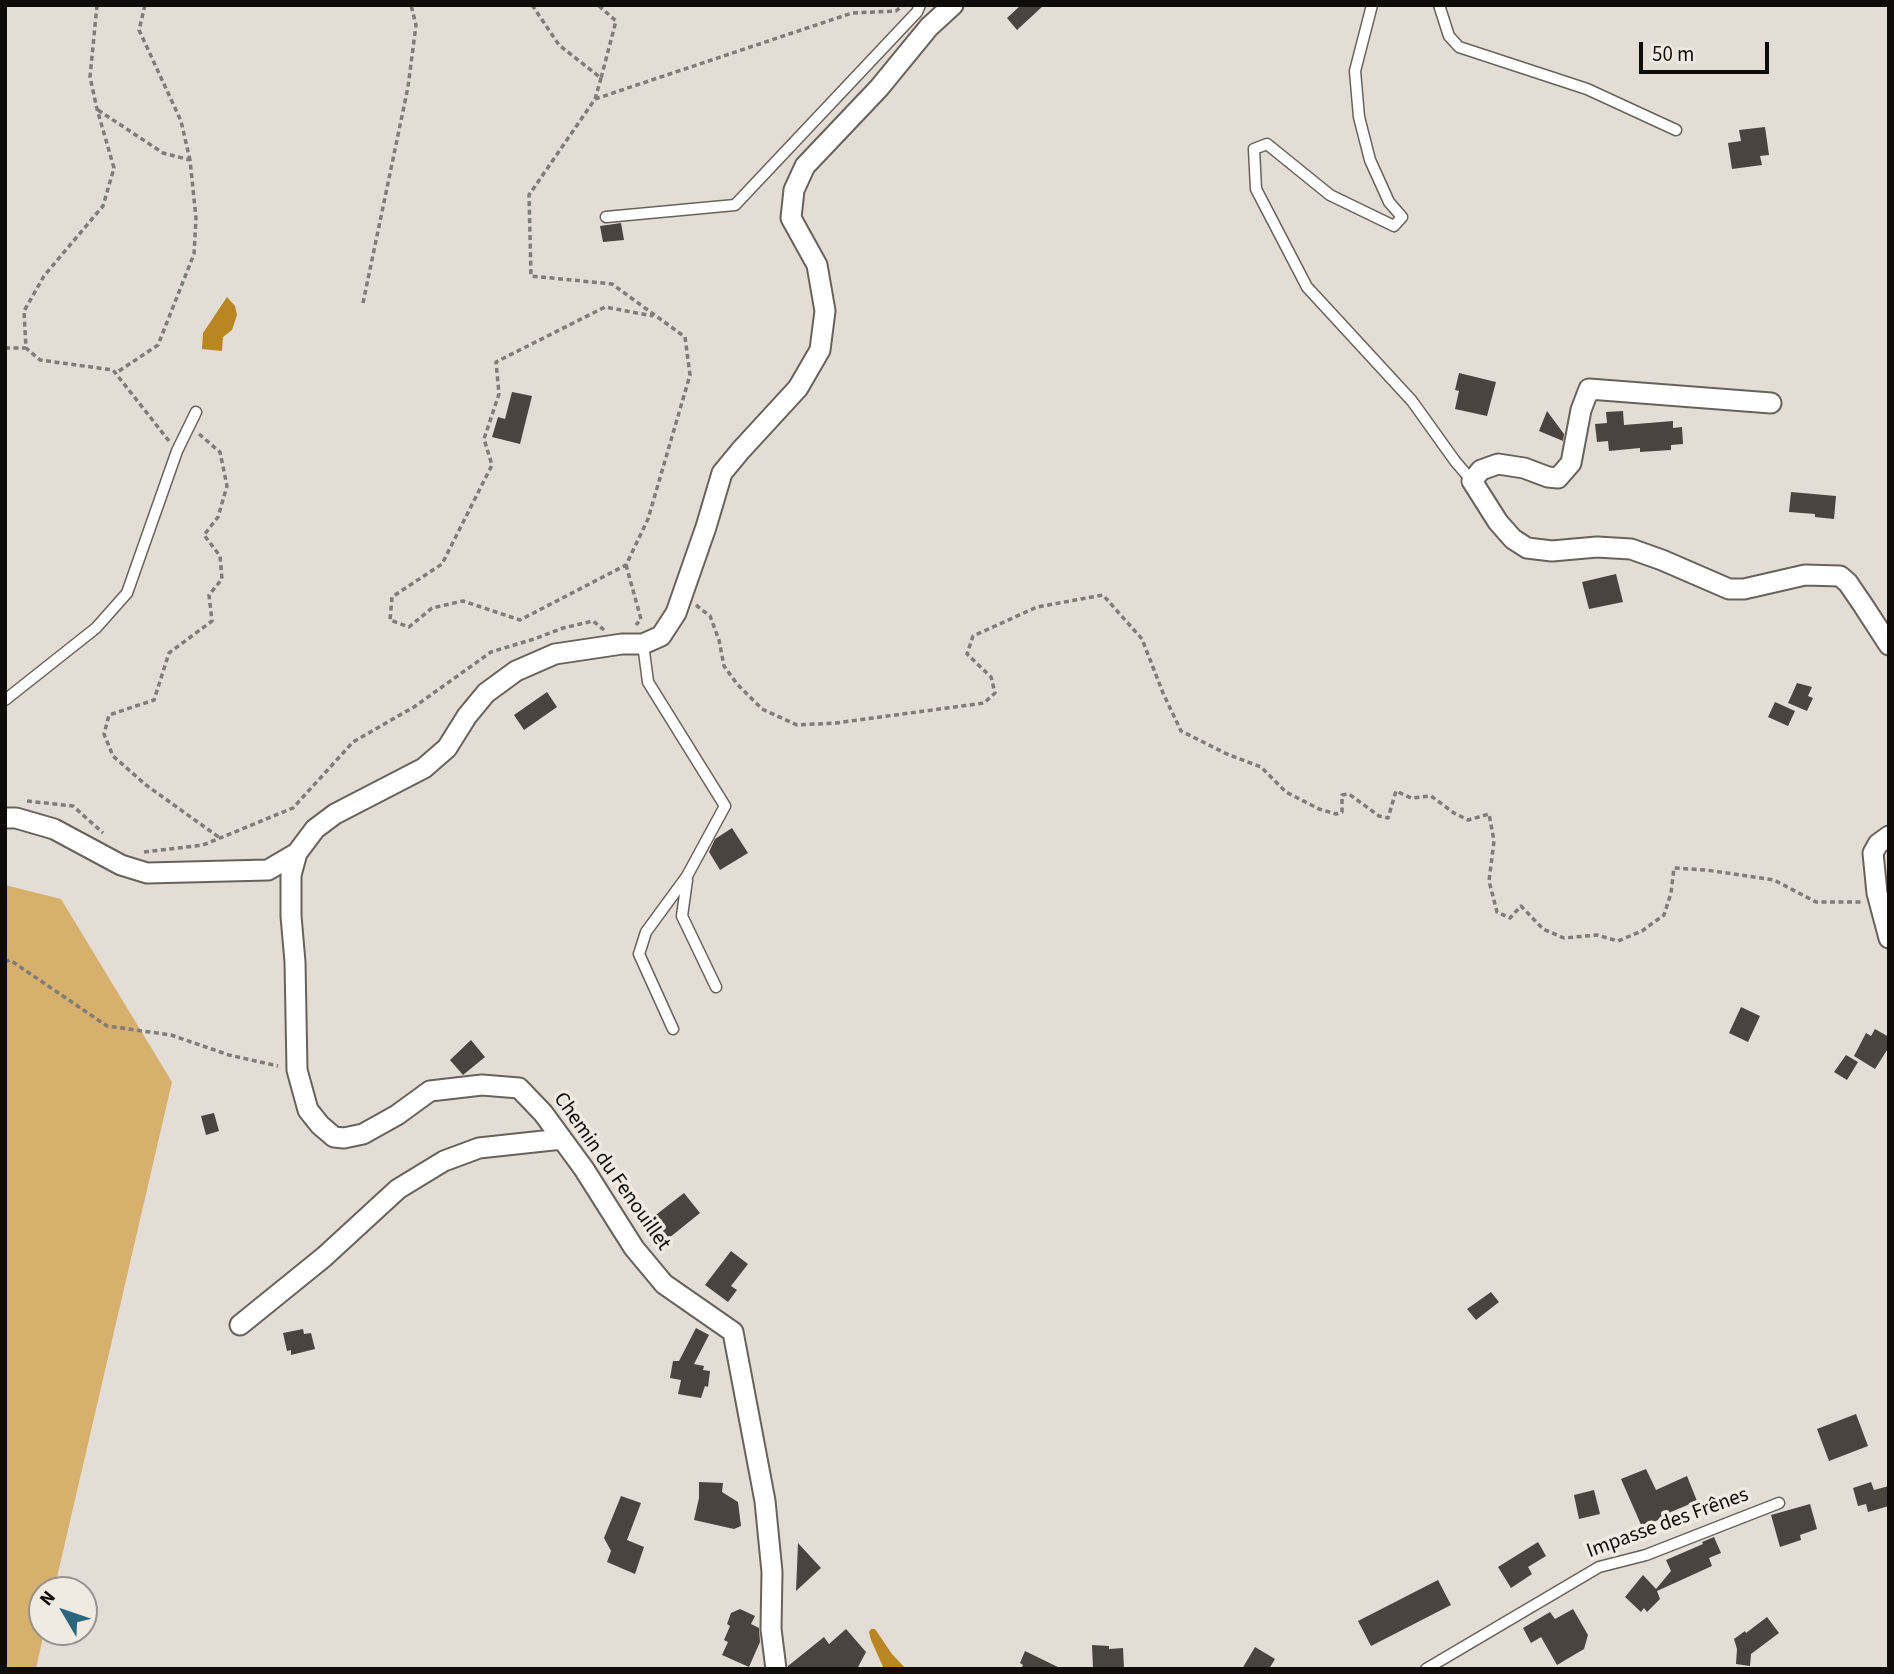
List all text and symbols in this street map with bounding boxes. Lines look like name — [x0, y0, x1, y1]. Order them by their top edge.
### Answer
scale bar — [1642, 28, 1772, 72]
text: 50 m — [1652, 39, 1694, 69]
street label: Chemin du Fenouillet — [547, 1088, 675, 1256]
street label: Impasse des Frênes — [1584, 1483, 1752, 1565]
north arrow — [28, 1576, 98, 1646]
text: N — [33, 1585, 62, 1612]

